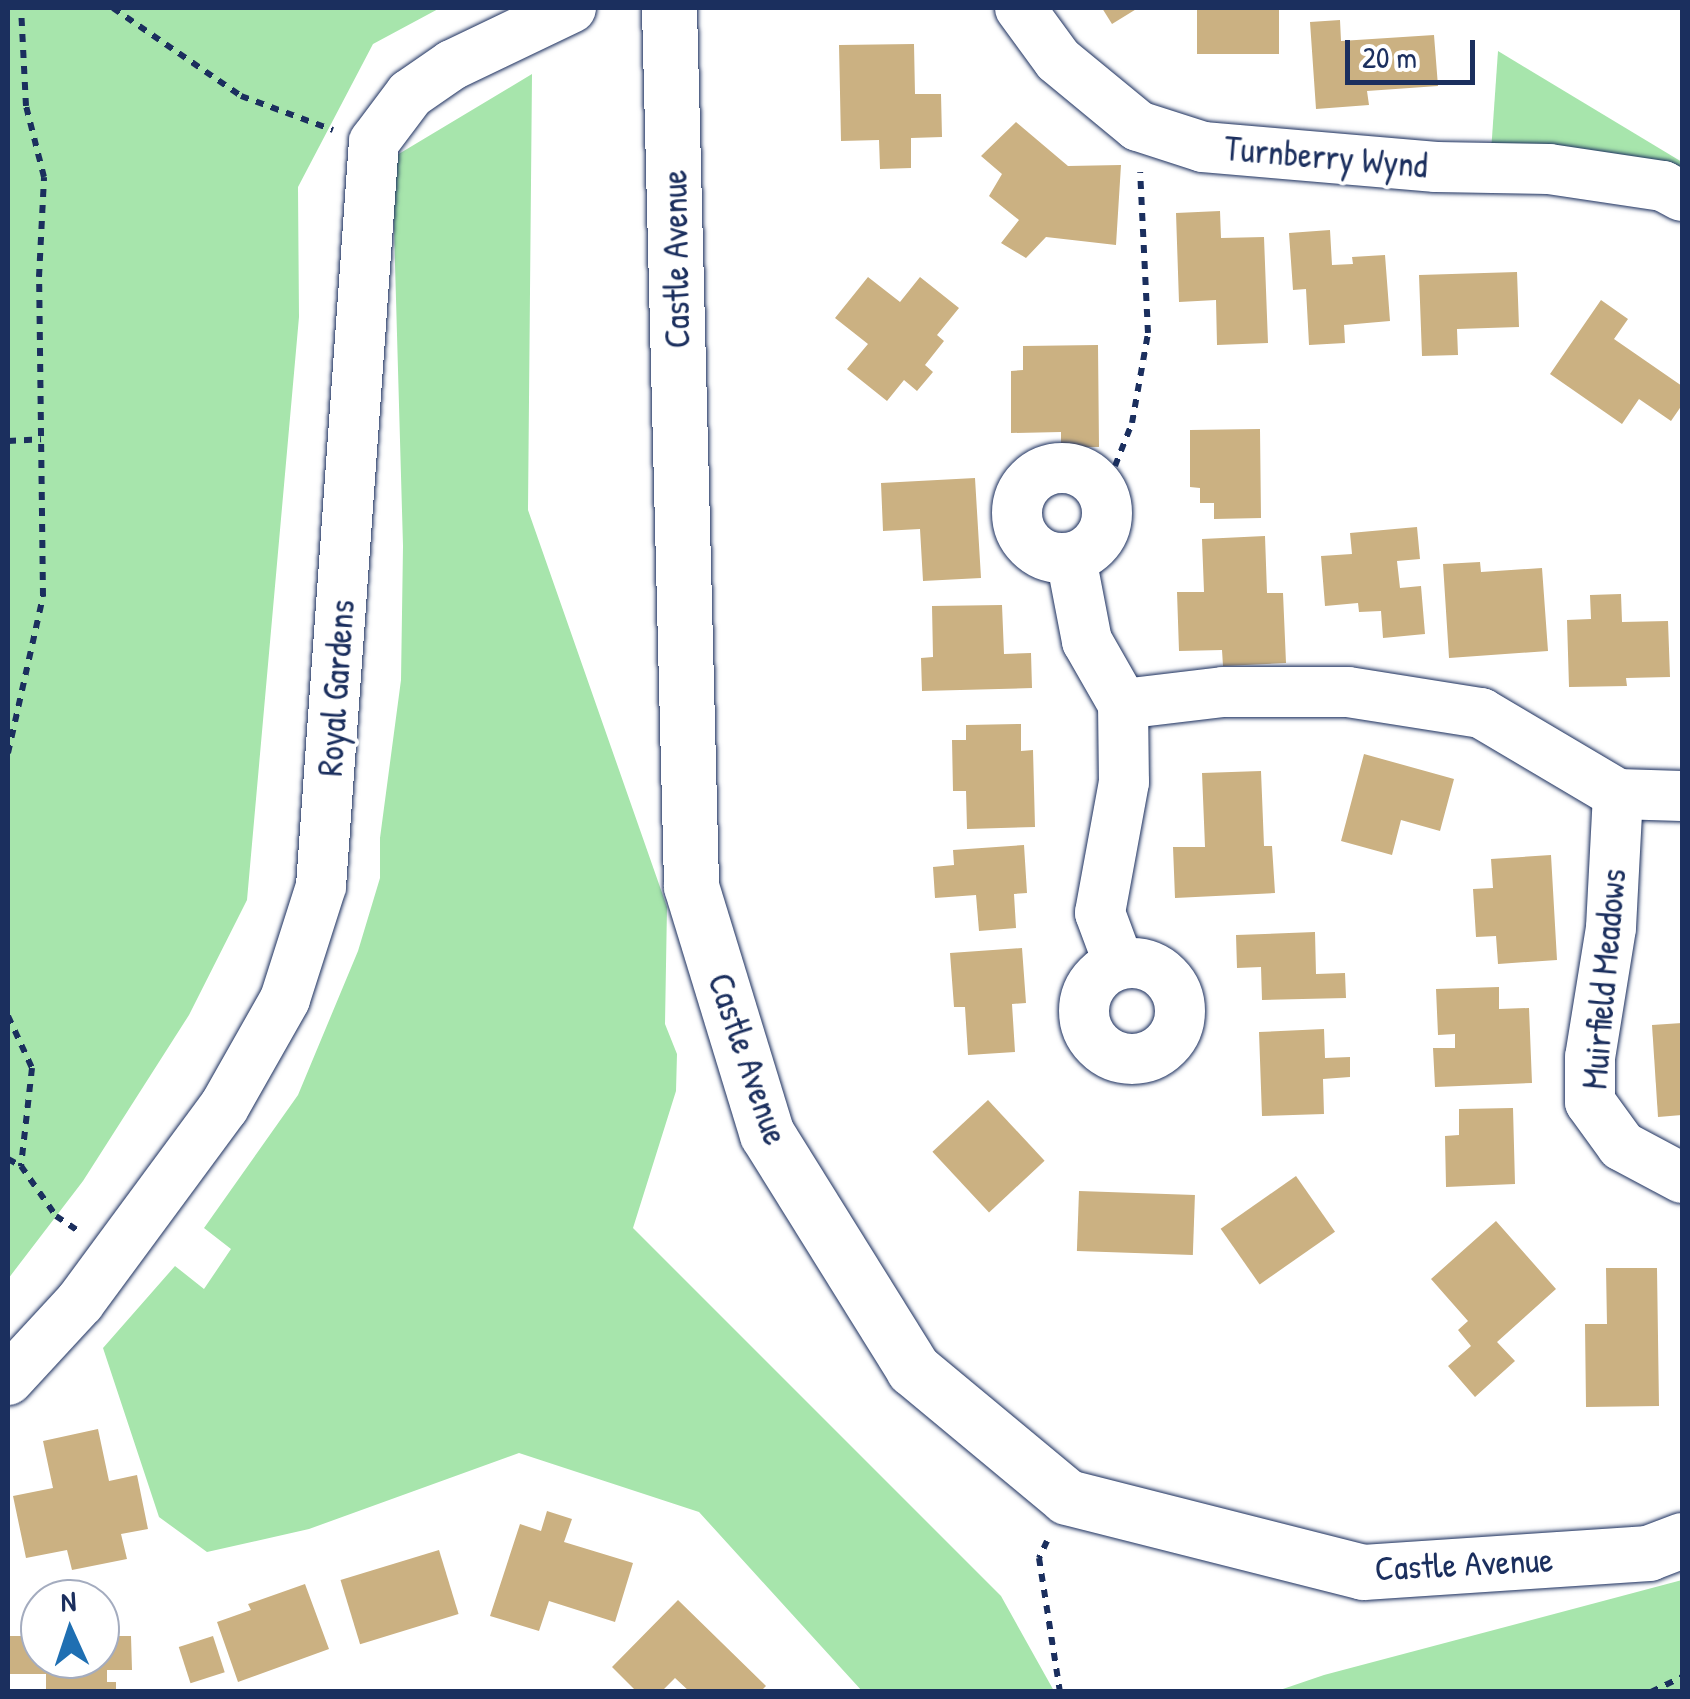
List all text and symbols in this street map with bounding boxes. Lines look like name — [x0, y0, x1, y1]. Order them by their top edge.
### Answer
scale bar — [1350, 20, 1480, 82]
text: 20 m — [1362, 37, 1417, 77]
street label: Turnberry Wynd — [1223, 127, 1429, 187]
street label: Castle Avenue — [653, 169, 699, 349]
street label: Royal Gardens — [309, 598, 363, 778]
street label: Muirfield Meadows — [1573, 867, 1635, 1091]
street label: Castle Avenue — [699, 968, 797, 1150]
street label: Castle Avenue — [1374, 1538, 1554, 1590]
north arrow — [20, 1579, 120, 1679]
text: N — [60, 1582, 77, 1620]

